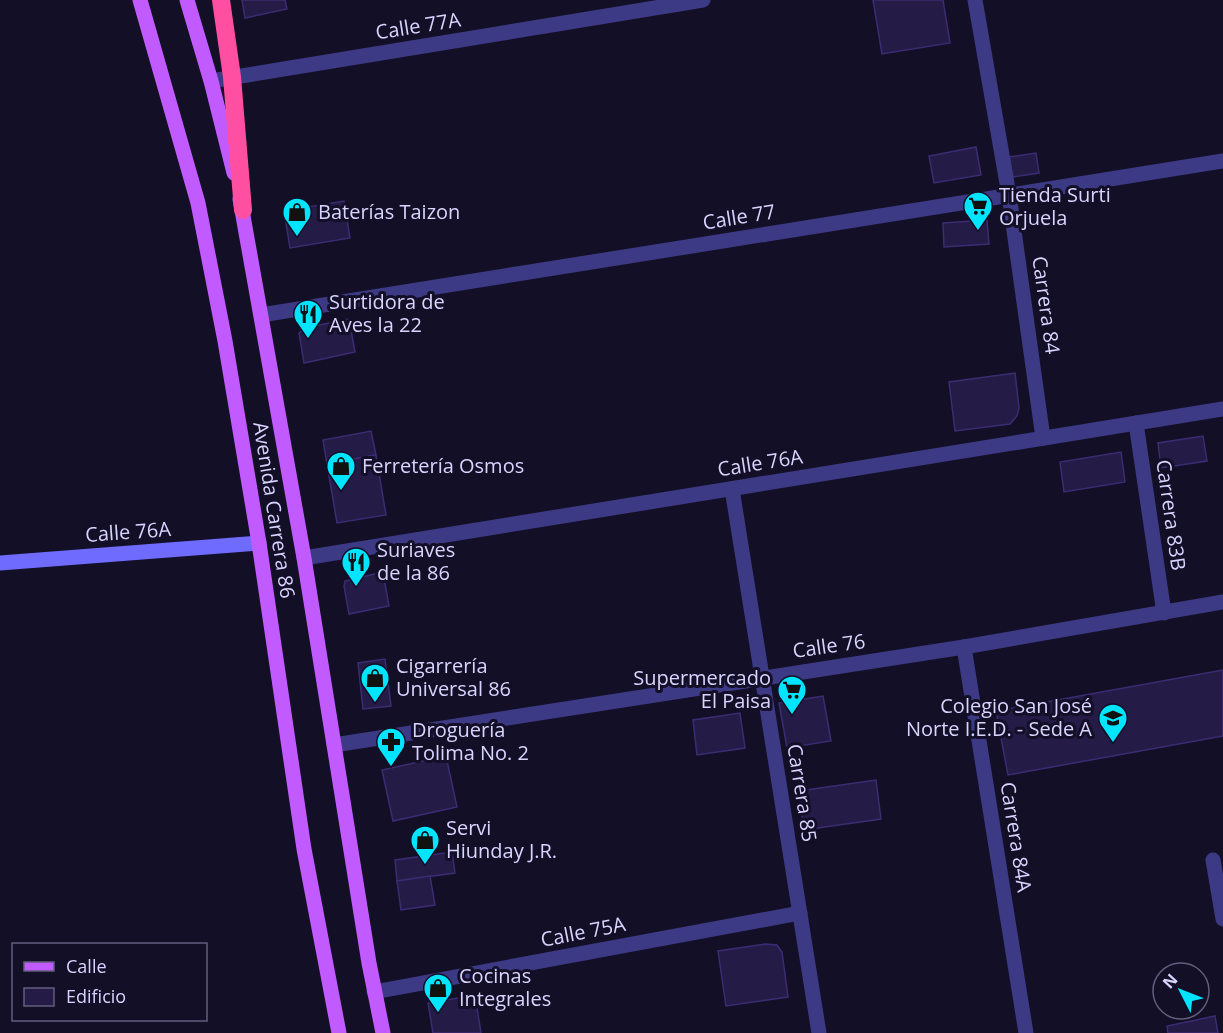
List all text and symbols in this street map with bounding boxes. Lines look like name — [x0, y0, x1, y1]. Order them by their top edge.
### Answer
street label: Calle 77A — [373, 5, 463, 46]
place label: Tienda Surti Orjuela — [999, 181, 1111, 231]
supermarket icon: Tienda Surti Orjuela — [962, 190, 994, 232]
shop icon: Baterías Taizon — [281, 196, 313, 238]
street label: Calle 77 — [701, 197, 777, 236]
place label: Baterías Taizon — [318, 198, 460, 225]
street label: Carrera 84 — [1026, 254, 1067, 356]
place label: Surtidora de Aves la 22 — [329, 288, 445, 338]
restaurant icon: Surtidora de Aves la 22 — [292, 298, 324, 340]
street label: Avenida Carrera 86 — [247, 420, 302, 600]
street label: Calle 76A — [715, 442, 805, 483]
shop icon: Ferretería Osmos — [325, 450, 357, 492]
place label: Ferretería Osmos — [362, 452, 524, 479]
street label: Carrera 83B — [1150, 458, 1193, 572]
street label: Calle 76A — [84, 515, 172, 548]
place label: Suriaves de la 86 — [377, 536, 455, 586]
restaurant icon: Suriaves de la 86 — [340, 546, 372, 588]
street label: Calle 76 — [791, 627, 867, 664]
place label: Cigarrería Universal 86 — [396, 652, 511, 702]
shop icon: Cigarrería Universal 86 — [359, 662, 391, 704]
place label: Supermercado El Paisa — [633, 664, 771, 714]
supermarket icon: Supermercado El Paisa — [776, 674, 808, 716]
place label: Colegio San José Norte I.E.D. - Sede A — [906, 692, 1092, 742]
school or university icon: Colegio San José Norte I.E.D. - Sede A — [1097, 702, 1129, 744]
place label: Droguería Tolima No. 2 — [412, 716, 529, 766]
pharmacy icon: Droguería Tolima No. 2 — [375, 726, 407, 768]
street label: Carrera 85 — [781, 742, 824, 844]
street label: Carrera 84A — [994, 780, 1039, 894]
place label: Servi Hiunday J.R. — [446, 814, 557, 864]
shop icon: Servi Hiunday J.R. — [409, 824, 441, 866]
street label: Calle 75A — [538, 910, 628, 953]
legend — [12, 943, 207, 1021]
text: Calle — [66, 954, 107, 978]
north arrow — [1151, 961, 1211, 1021]
place label: Cocinas Integrales — [459, 962, 551, 1012]
text: N — [1157, 969, 1182, 993]
shop icon: Cocinas Integrales — [422, 972, 454, 1014]
text: Edificio — [66, 984, 126, 1008]

